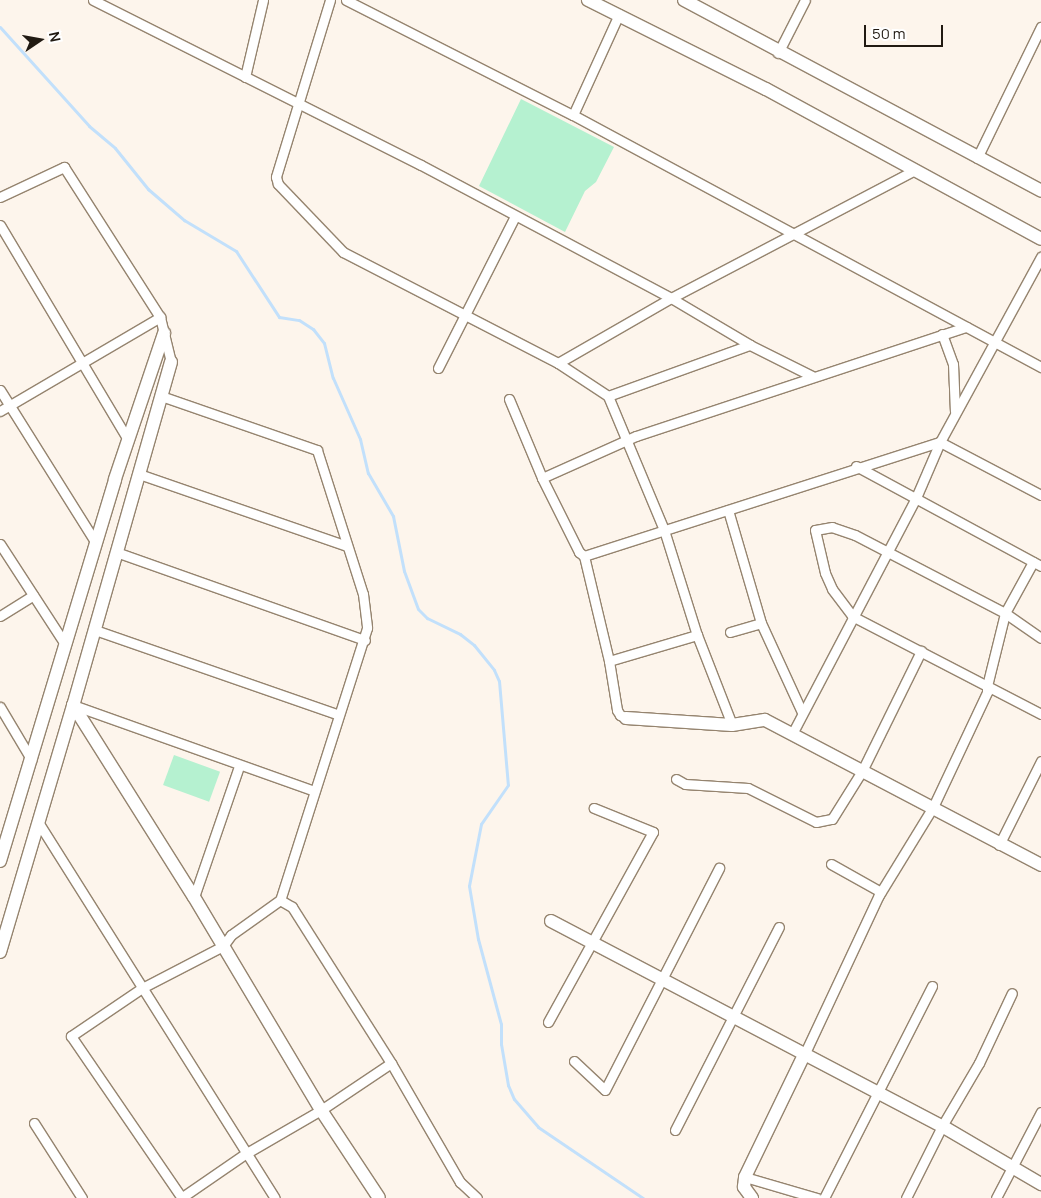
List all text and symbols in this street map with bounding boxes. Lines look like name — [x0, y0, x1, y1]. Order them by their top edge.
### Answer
north arrow — [15, 15, 65, 65]
scale bar — [866, 15, 945, 47]
text: 50 m — [872, 23, 906, 44]
text: N — [45, 30, 65, 44]

